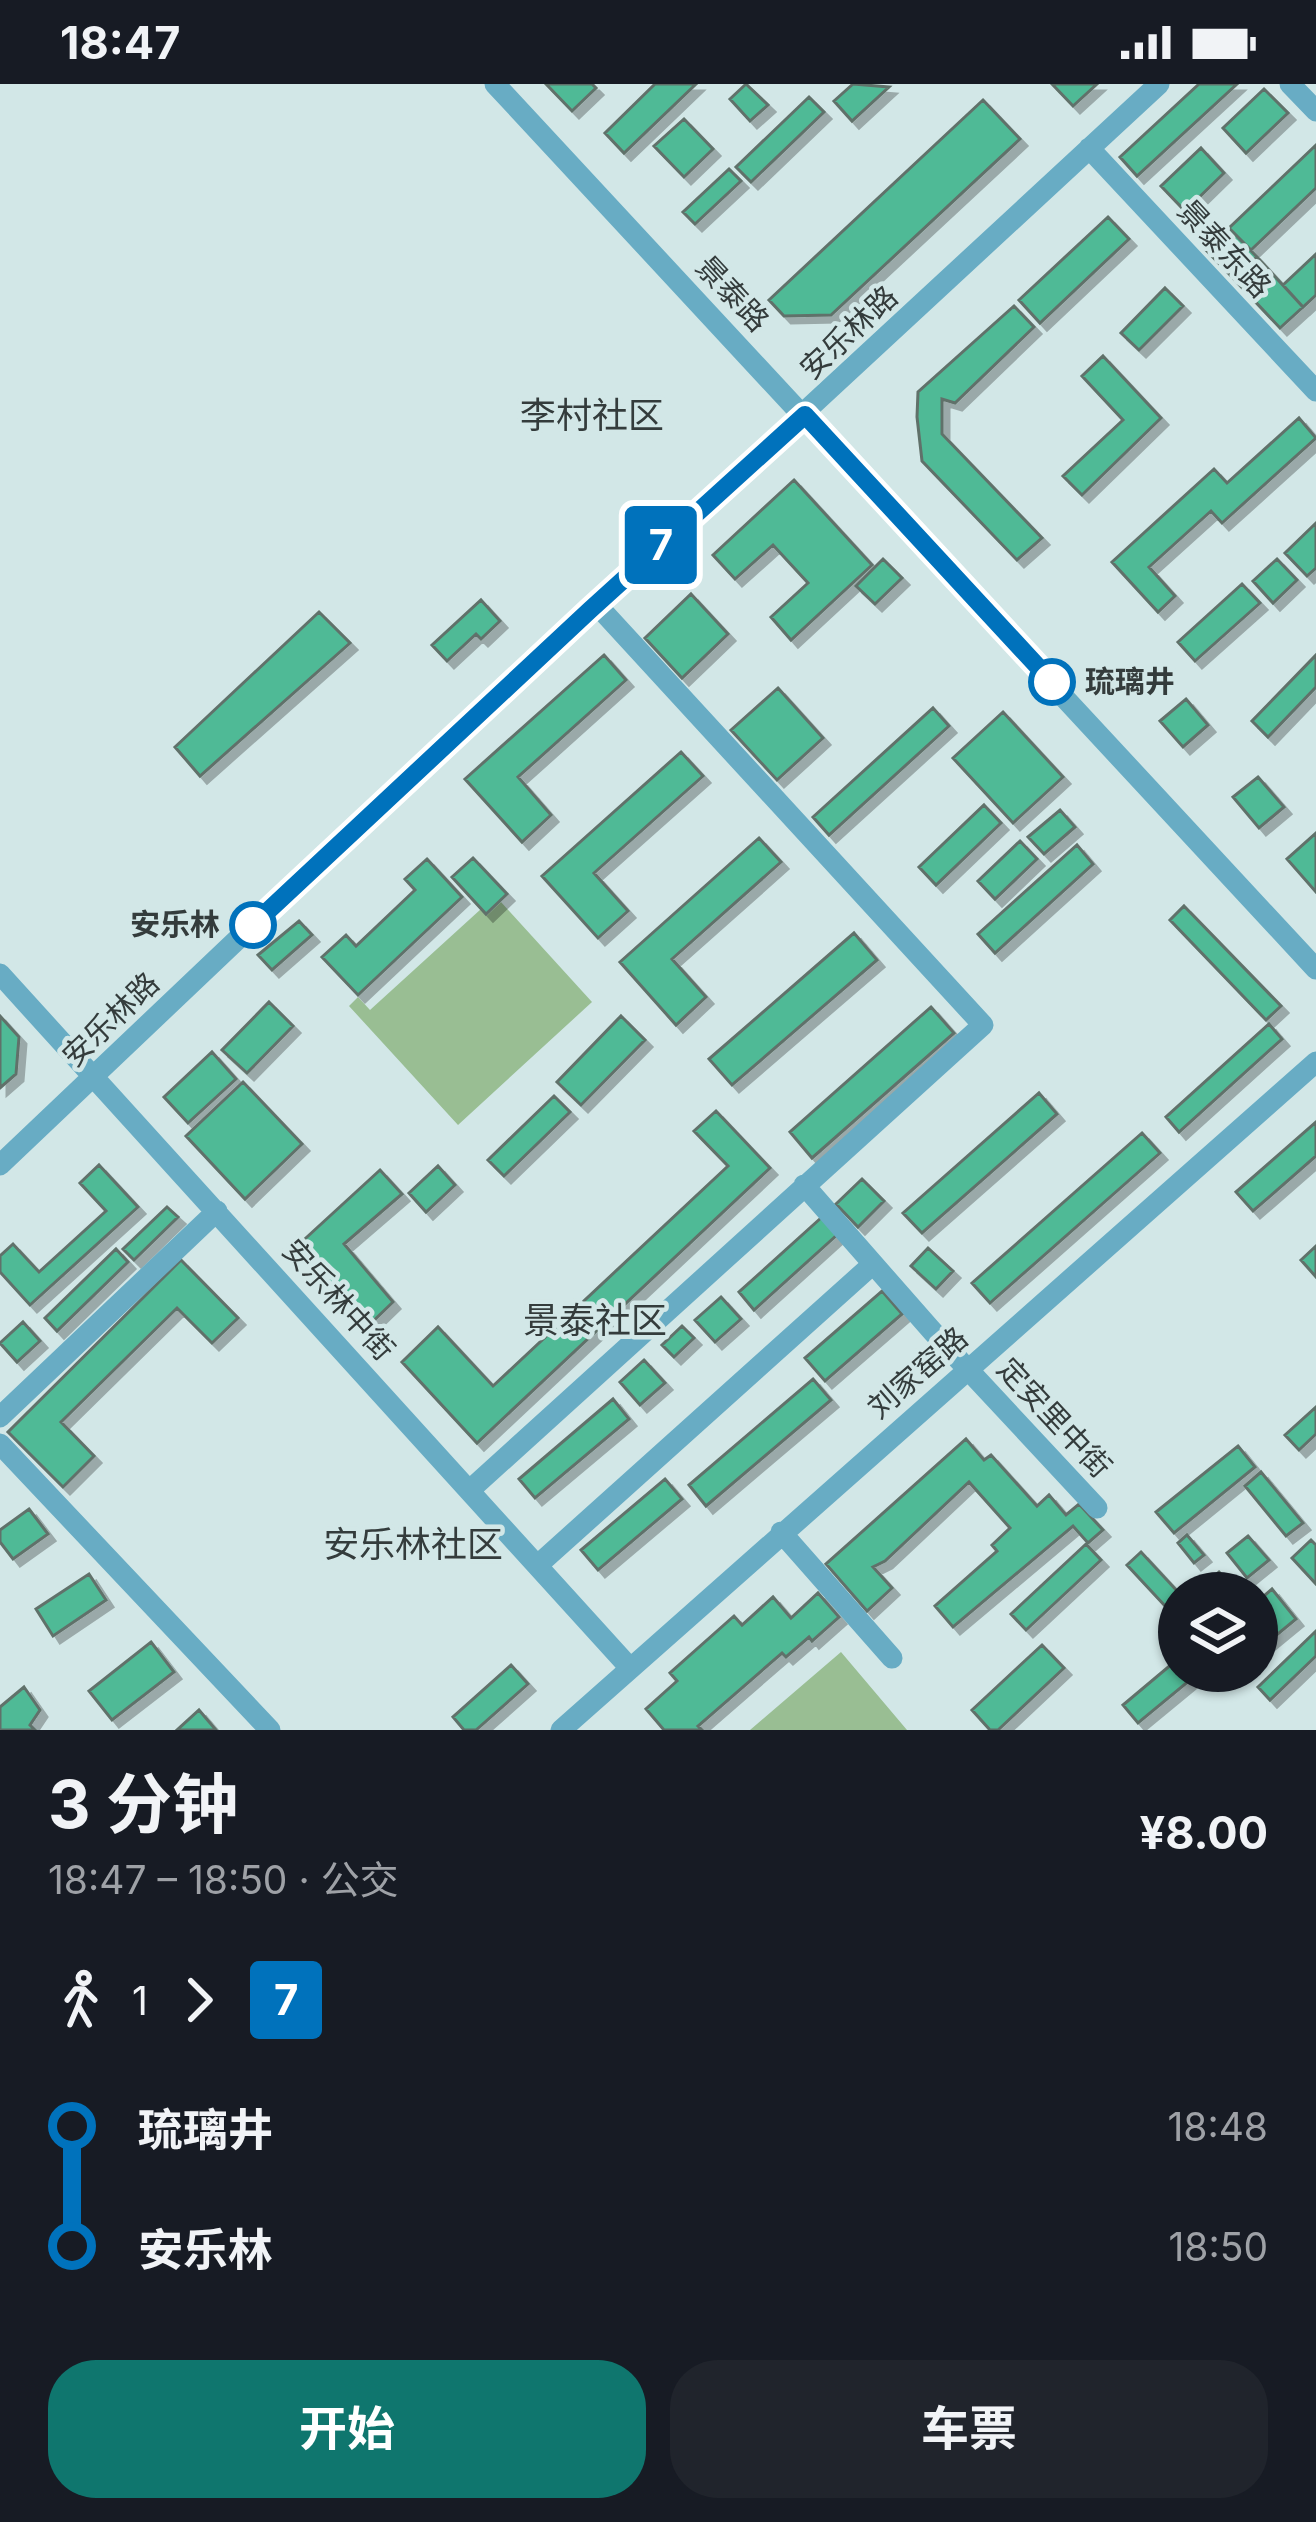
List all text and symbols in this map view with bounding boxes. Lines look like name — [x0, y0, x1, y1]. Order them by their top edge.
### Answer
text: 18:47 — [60, 15, 180, 70]
street label: 景泰东路 — [1171, 192, 1279, 304]
street label: 景泰路 — [689, 248, 777, 339]
street label: 安乐林路 — [792, 278, 904, 386]
district label: 李村社区 — [520, 393, 664, 437]
line badge: 7 — [622, 506, 700, 584]
text: 7 — [649, 519, 673, 570]
marker: 琉璃井 — [1030, 660, 1074, 704]
place label: 琉璃井 — [1085, 663, 1175, 699]
marker: 安乐林 — [231, 903, 275, 947]
place label: 安乐林 — [130, 906, 220, 942]
street label: 安乐林路 — [55, 965, 166, 1074]
street label: 安乐林中街 — [275, 1232, 402, 1367]
district label: 景泰社区 — [523, 1298, 667, 1342]
street label: 刘家窑路 — [860, 1319, 974, 1425]
street label: 定安里中街 — [990, 1350, 1119, 1484]
district label: 安乐林社区 — [323, 1522, 503, 1566]
map controls — [1158, 1572, 1278, 1692]
button: layers — [1158, 1572, 1278, 1692]
text: 3 分钟 — [48, 1764, 238, 1844]
text: ¥8.00 — [1140, 1805, 1268, 1860]
text: 18:47 – 18:50 · 公交 — [48, 1856, 399, 1903]
icon: walk — [48, 1967, 114, 2033]
icon: forward — [166, 1967, 232, 2033]
text: 7 — [274, 1974, 298, 2025]
text: 1 — [132, 1977, 148, 2024]
text: 琉璃井 — [138, 2102, 273, 2157]
text: 18:48 — [1167, 2103, 1268, 2150]
text: 安乐林 — [138, 2222, 273, 2277]
text: 18:50 — [1168, 2223, 1268, 2270]
button: 开始 — [48, 2360, 646, 2498]
button: 车票 — [670, 2360, 1268, 2498]

